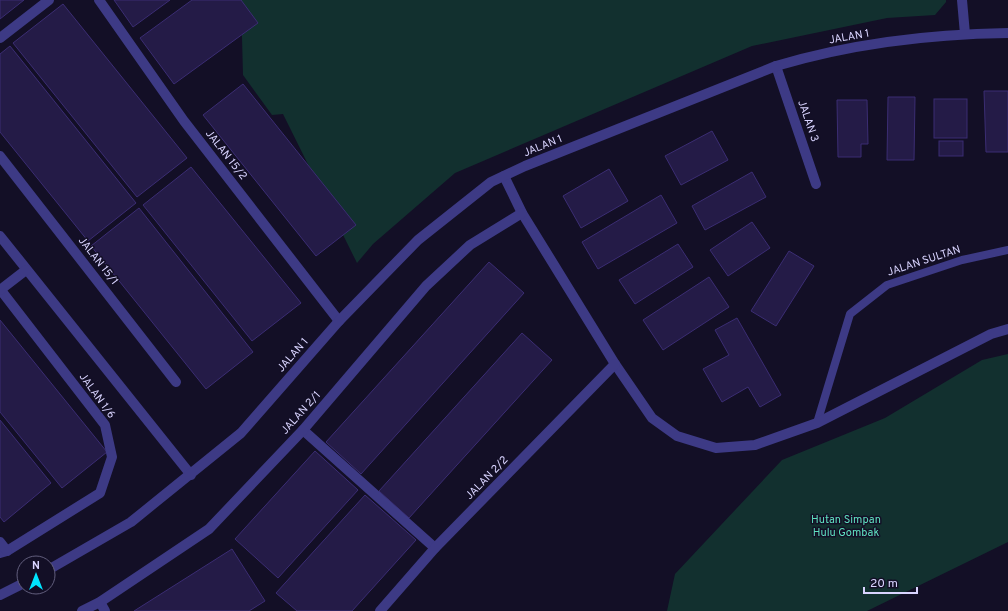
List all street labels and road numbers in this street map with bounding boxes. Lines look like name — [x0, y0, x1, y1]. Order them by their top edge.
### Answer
street label: JALAN 1 — [828, 27, 870, 47]
street label: JALAN 3 — [794, 98, 822, 144]
street label: JALAN 15/2 — [202, 127, 250, 183]
street label: JALAN 1 — [521, 132, 565, 160]
street label: JALAN 15/1 — [75, 234, 121, 288]
street label: JALAN SULTAN — [885, 243, 963, 279]
street label: JALAN 1 — [274, 335, 312, 375]
street label: JALAN 1/6 — [76, 370, 118, 422]
street label: JALAN 2/1 — [278, 389, 324, 437]
street label: JALAN 2/2 — [463, 453, 511, 503]

